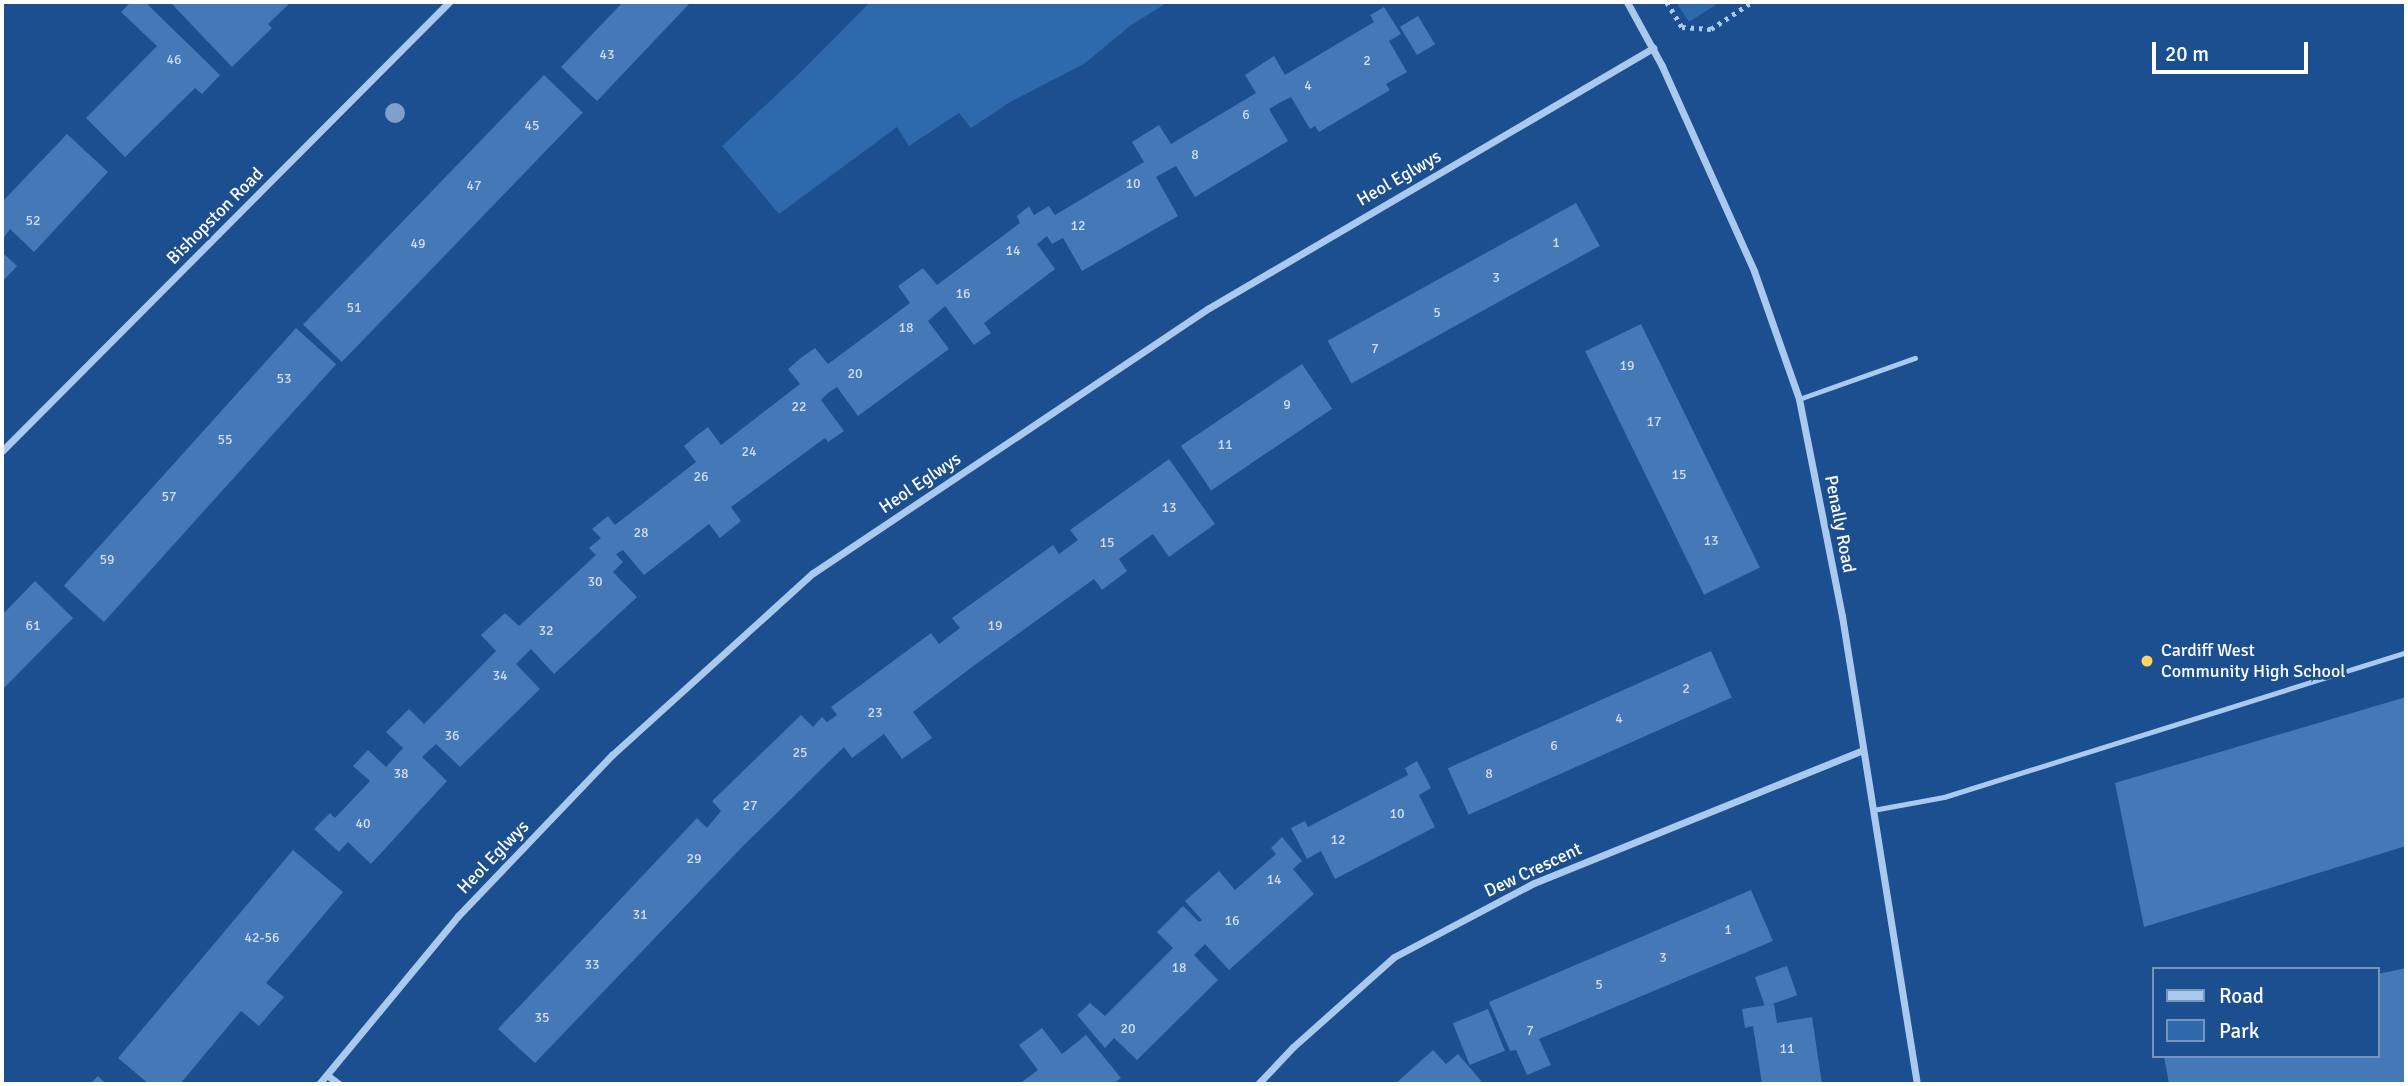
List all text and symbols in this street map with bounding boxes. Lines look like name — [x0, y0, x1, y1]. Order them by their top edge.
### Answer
scale bar — [2156, 28, 2312, 72]
text: 20 m — [2165, 41, 2209, 67]
house number: 43 — [599, 47, 615, 63]
house number: 46 — [166, 52, 182, 68]
house number: 2 — [1363, 53, 1371, 69]
house number: 4 — [1304, 78, 1312, 94]
house number: 6 — [1242, 107, 1250, 123]
house number: 45 — [524, 118, 540, 134]
street label: Heol Eglwys — [1353, 145, 1445, 211]
house number: 8 — [1191, 147, 1199, 163]
street label: Bishopston Road — [162, 163, 268, 269]
house number: 10 — [1125, 176, 1141, 192]
house number: 47 — [466, 178, 482, 194]
house number: 52 — [25, 213, 41, 229]
house number: 12 — [1070, 218, 1086, 234]
house number: 1 — [1552, 235, 1560, 251]
house number: 49 — [410, 236, 426, 252]
house number: 14 — [1005, 243, 1021, 259]
house number: 3 — [1492, 270, 1500, 286]
house number: 16 — [955, 286, 971, 302]
house number: 51 — [346, 300, 362, 316]
house number: 5 — [1433, 305, 1441, 321]
house number: 18 — [898, 320, 914, 336]
house number: 7 — [1371, 341, 1379, 357]
house number: 19 — [1619, 358, 1635, 374]
house number: 20 — [847, 366, 863, 382]
house number: 53 — [276, 371, 292, 387]
house number: 9 — [1283, 397, 1291, 413]
house number: 22 — [791, 399, 807, 415]
house number: 17 — [1646, 414, 1662, 430]
house number: 55 — [217, 432, 233, 448]
house number: 11 — [1217, 437, 1233, 453]
house number: 24 — [741, 444, 757, 460]
street label: Heol Eglwys — [875, 448, 965, 518]
house number: 15 — [1671, 467, 1687, 483]
house number: 26 — [693, 469, 709, 485]
street label: Penally Road — [1820, 473, 1860, 575]
house number: 57 — [161, 489, 177, 505]
house number: 13 — [1161, 500, 1177, 516]
house number: 28 — [633, 525, 649, 541]
house number: 13 — [1703, 533, 1719, 549]
house number: 15 — [1099, 535, 1115, 551]
house number: 59 — [99, 552, 115, 568]
house number: 30 — [587, 574, 603, 590]
house number: 61 — [25, 618, 41, 634]
house number: 19 — [987, 618, 1003, 634]
house number: 32 — [538, 623, 554, 639]
place label: Cardiff West Community High School — [2161, 640, 2346, 682]
marker: Cardiff West Community High School — [2139, 653, 2155, 669]
house number: 34 — [492, 668, 508, 684]
house number: 2 — [1682, 681, 1690, 697]
house number: 23 — [867, 705, 883, 721]
house number: 4 — [1615, 711, 1623, 727]
house number: 36 — [444, 728, 460, 744]
house number: 6 — [1550, 738, 1558, 754]
house number: 25 — [792, 745, 808, 761]
house number: 38 — [393, 766, 409, 782]
house number: 8 — [1485, 766, 1493, 782]
house number: 27 — [742, 798, 758, 814]
house number: 10 — [1389, 806, 1405, 822]
house number: 40 — [355, 816, 371, 832]
street label: Heol Eglwys — [453, 816, 533, 898]
house number: 12 — [1330, 832, 1346, 848]
street label: Dew Crescent — [1481, 838, 1585, 902]
house number: 29 — [686, 851, 702, 867]
house number: 14 — [1266, 872, 1282, 888]
house number: 31 — [632, 907, 648, 923]
house number: 16 — [1224, 913, 1240, 929]
house number: 1 — [1724, 922, 1732, 938]
house number: 42-56 — [244, 930, 280, 946]
house number: 3 — [1659, 950, 1667, 966]
house number: 33 — [584, 957, 600, 973]
house number: 18 — [1171, 960, 1187, 976]
legend — [2152, 967, 2380, 1058]
house number: 5 — [1595, 977, 1603, 993]
text: Road — [2219, 983, 2264, 1009]
house number: 35 — [534, 1010, 550, 1026]
text: Park — [2219, 1018, 2259, 1044]
house number: 20 — [1120, 1021, 1136, 1037]
house number: 7 — [1526, 1023, 1534, 1039]
house number: 11 — [1779, 1041, 1795, 1057]

